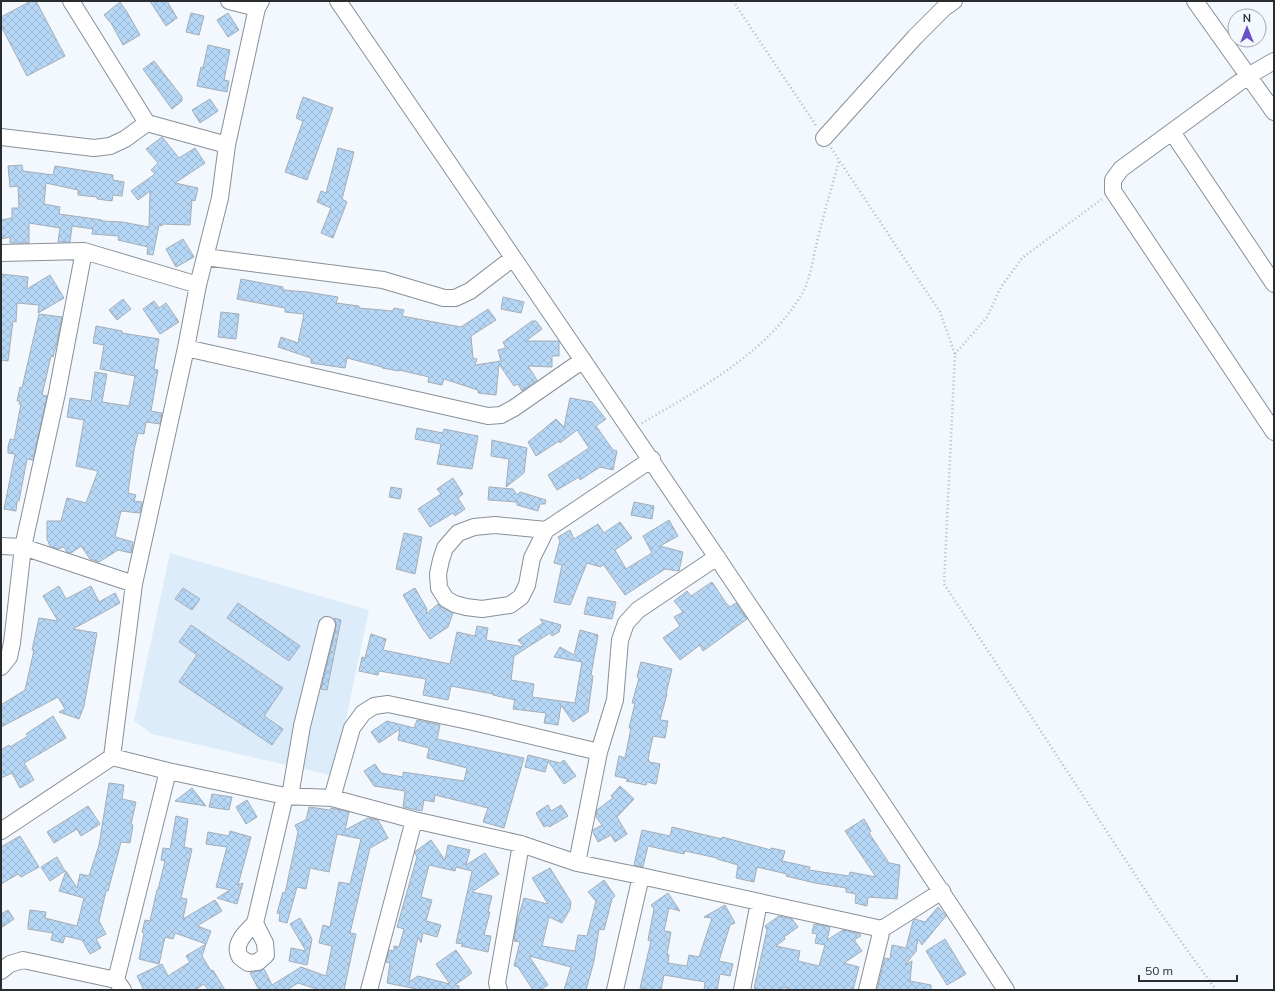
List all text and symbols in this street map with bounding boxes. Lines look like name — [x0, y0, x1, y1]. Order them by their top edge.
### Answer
north arrow — [1227, 8, 1267, 48]
text: N — [1243, 11, 1251, 25]
scale bar — [1139, 957, 1237, 983]
text: 50 m — [1145, 963, 1173, 978]

